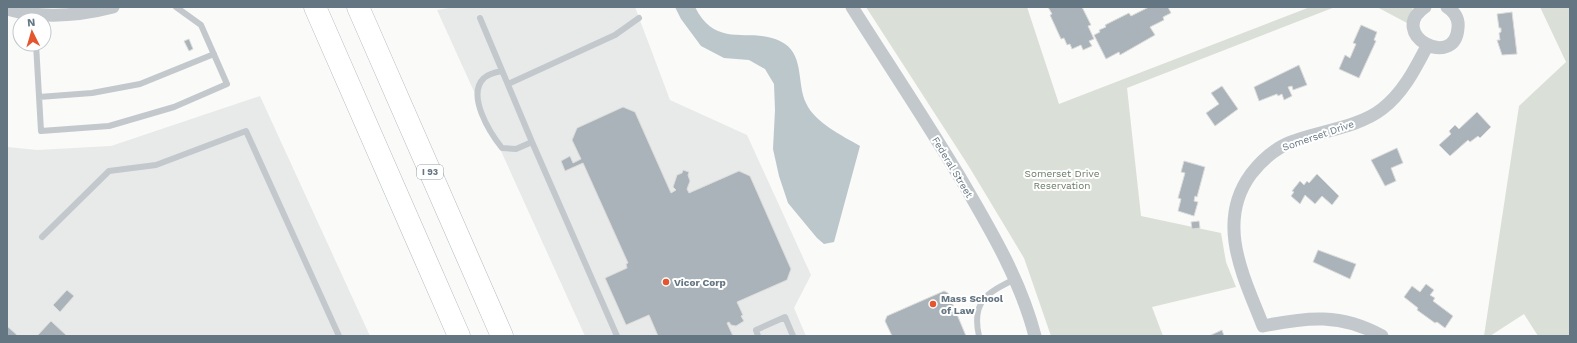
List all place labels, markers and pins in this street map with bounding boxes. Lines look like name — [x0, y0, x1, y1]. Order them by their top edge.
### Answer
marker: Vicor Corp — [661, 277, 671, 287]
place label: Vicor Corp — [674, 277, 726, 288]
place label: Mass School of Law — [941, 293, 1004, 316]
marker: Mass School of Law — [928, 299, 938, 309]

